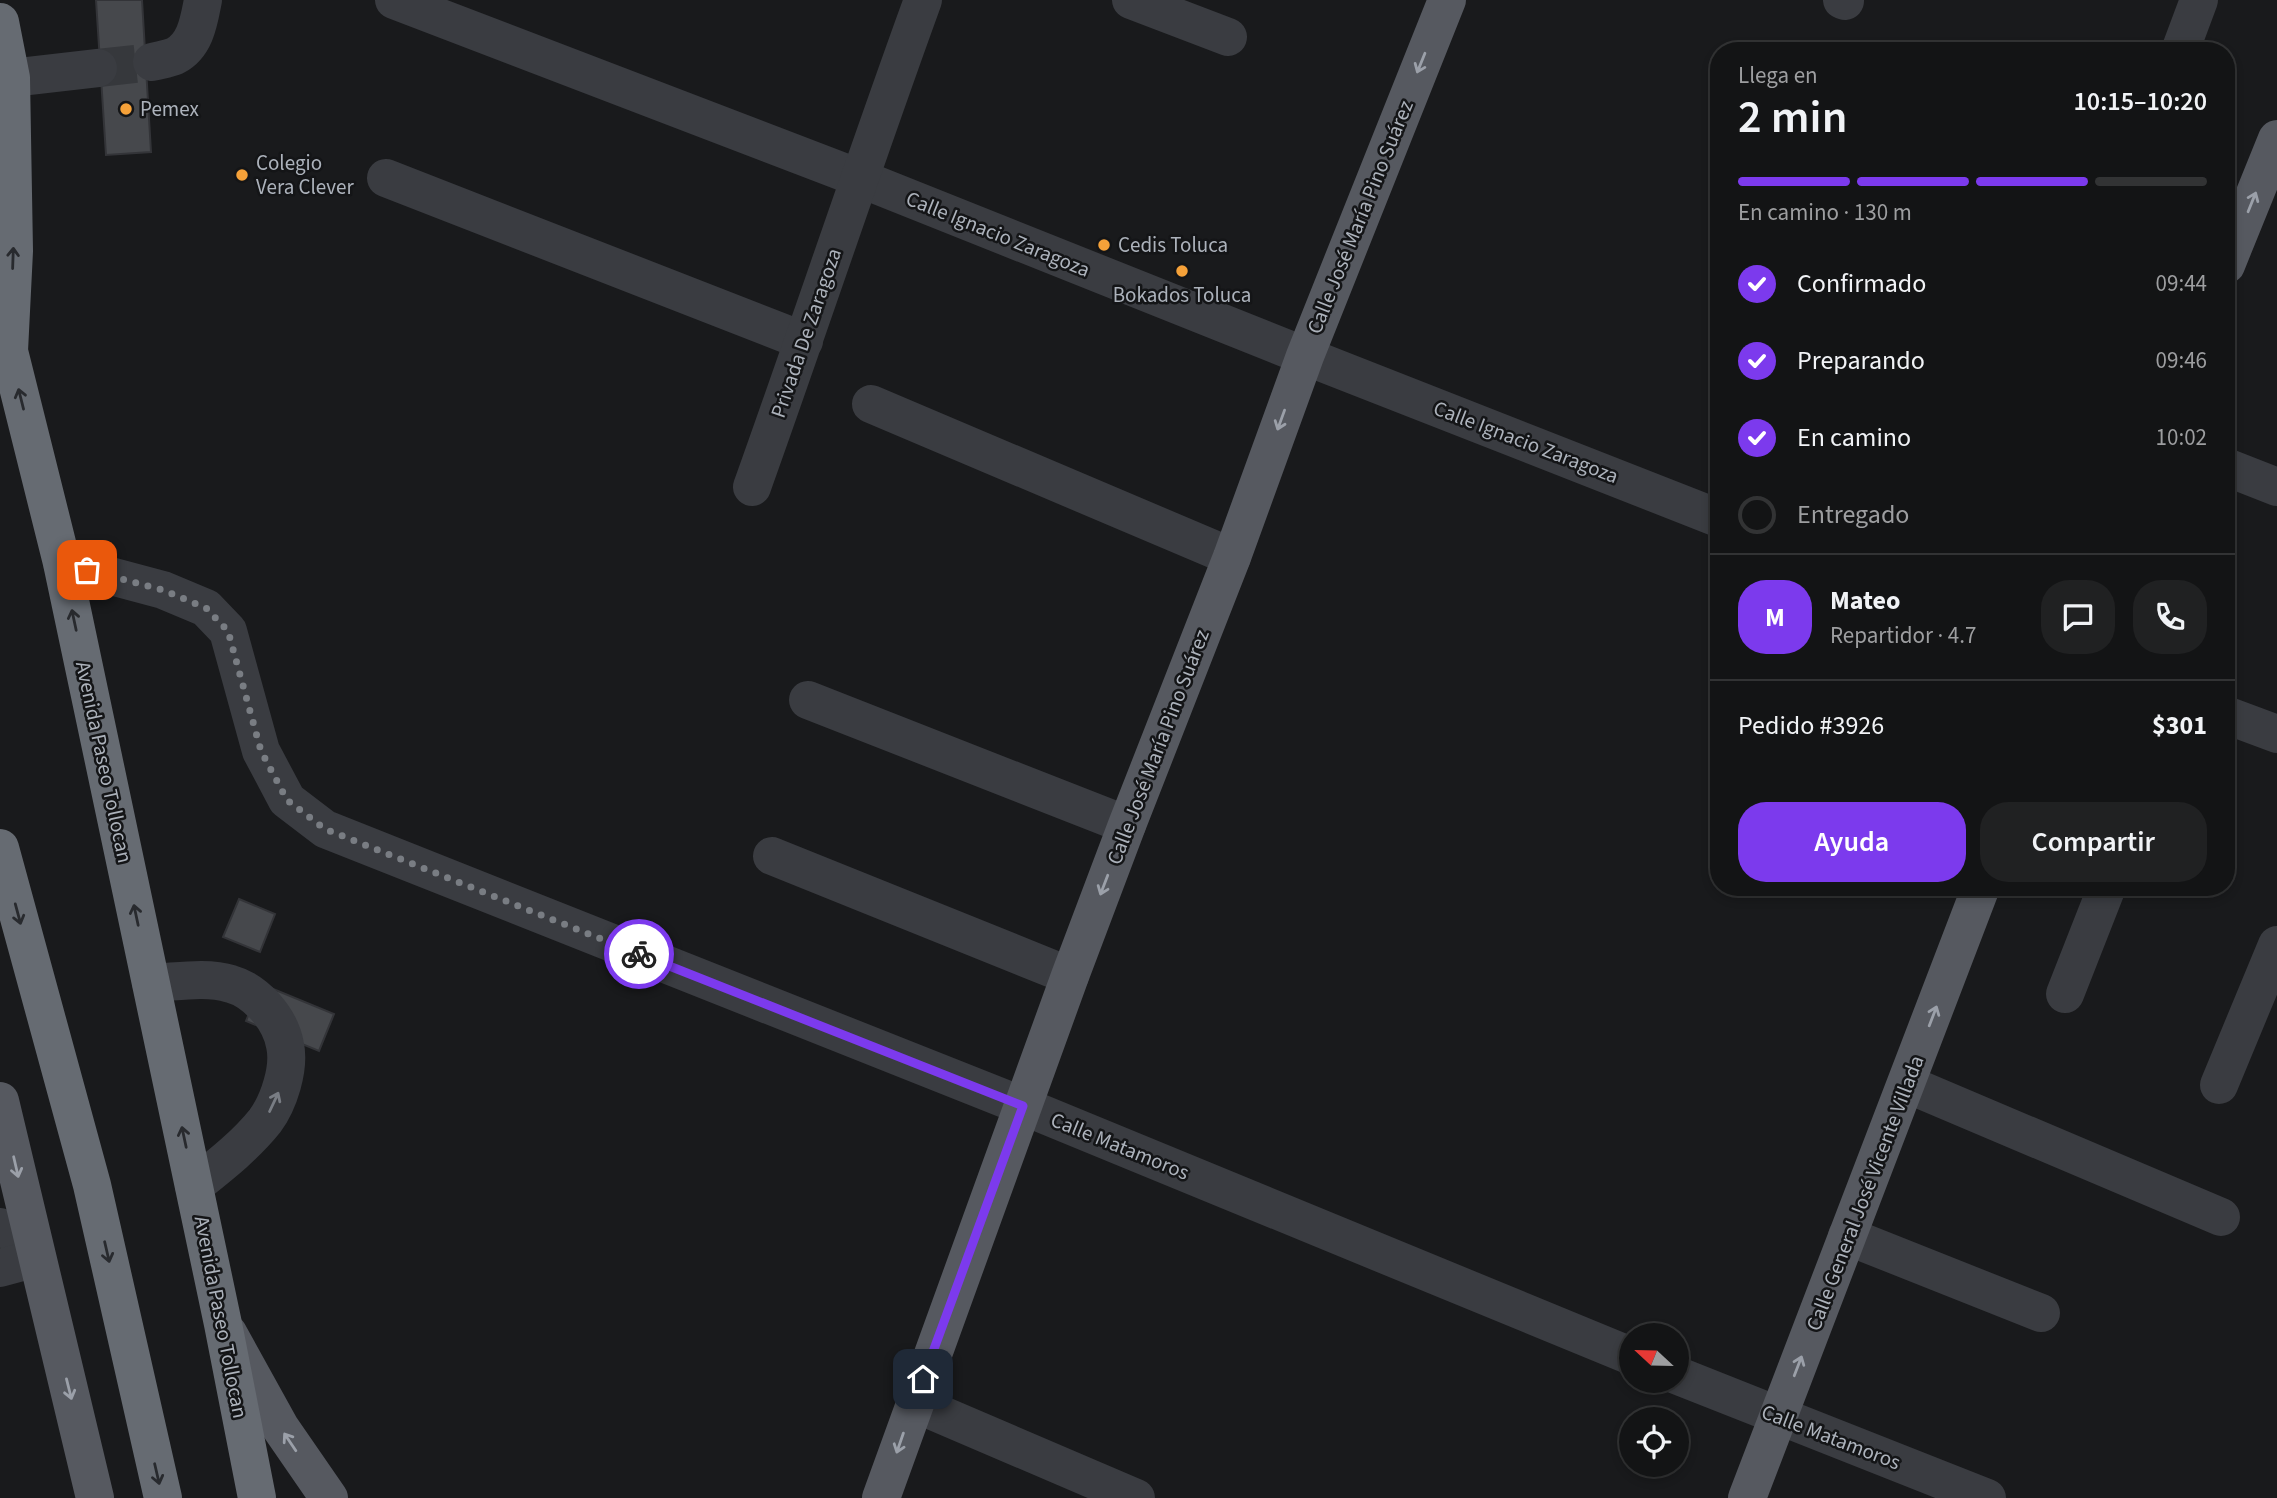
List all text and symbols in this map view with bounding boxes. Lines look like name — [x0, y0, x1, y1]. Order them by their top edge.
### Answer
one-way arrow — [1414, 52, 1427, 74]
text: Llega en — [1738, 59, 1818, 92]
text: 10:15–10:20 — [2074, 83, 2207, 120]
text: 2 min — [1738, 85, 1847, 150]
place label: Pemex — [140, 94, 199, 124]
street label: Calle José María Pino Suárez — [1299, 96, 1421, 338]
marker: Pemex — [118, 101, 134, 117]
place label: Colegio Vera Clever — [256, 148, 355, 202]
marker: Colegio Vera Clever — [234, 167, 250, 183]
street label: Calle Ignacio Zaragoza — [902, 183, 1094, 285]
one-way arrow — [2246, 192, 2259, 213]
text: En camino · 130 m — [1738, 196, 1912, 229]
place label: Cedis Toluca — [1118, 230, 1228, 260]
marker: Cedis Toluca — [1096, 237, 1112, 253]
street label: Privada De Zaragoza — [763, 244, 849, 422]
one-way arrow — [6, 247, 20, 270]
marker: Bokados Toluca — [1174, 263, 1190, 279]
icon: check — [1738, 265, 1776, 303]
text: Confirmado — [1797, 265, 1926, 302]
text: 09:44 — [2156, 267, 2207, 300]
place label: Bokados Toluca — [1113, 280, 1251, 310]
icon: check — [1738, 342, 1776, 380]
text: Preparando — [1797, 342, 1925, 379]
text: 09:46 — [2156, 344, 2207, 377]
one-way arrow — [14, 388, 27, 411]
street label: Calle Ignacio Zaragoza — [1429, 393, 1623, 491]
one-way arrow — [1274, 409, 1286, 431]
icon: check — [1738, 419, 1776, 457]
text: En camino — [1797, 419, 1911, 456]
text: 10:02 — [2156, 421, 2207, 454]
text: Entregado — [1797, 496, 1909, 533]
pin — [57, 540, 117, 600]
icon: bag — [68, 551, 106, 589]
button: chat — [2041, 580, 2115, 654]
button: phone — [2133, 580, 2207, 654]
text: Mateo — [1830, 582, 1900, 619]
text: M — [1765, 599, 1785, 636]
one-way arrow — [67, 609, 81, 632]
text: Repartidor · 4.7 — [1830, 619, 1976, 652]
street label: Calle José María Pino Suárez — [1099, 625, 1217, 869]
street label: Avenida Paseo Tollocan — [68, 658, 140, 866]
text: Pedido #3926 — [1738, 707, 1884, 744]
text: $301 — [2152, 707, 2207, 744]
button: Ayuda — [1738, 802, 1966, 882]
button: Compartir — [1980, 802, 2207, 882]
one-way arrow — [1097, 873, 1109, 895]
one-way arrow — [12, 902, 25, 925]
one-way arrow — [129, 904, 143, 927]
courier — [604, 919, 674, 989]
icon: bike — [620, 935, 658, 973]
one-way arrow — [1927, 1006, 1940, 1028]
street label: Calle General José Vicente Villada — [1799, 1051, 1931, 1335]
one-way arrow — [268, 1092, 281, 1113]
street label: Calle Matamoros — [1046, 1105, 1194, 1187]
one-way arrow — [176, 1126, 190, 1149]
one-way arrow — [9, 1155, 23, 1178]
street label: Avenida Paseo Tollocan — [187, 1213, 255, 1421]
one-way arrow — [101, 1240, 115, 1263]
north arrow — [1619, 1323, 1689, 1393]
map controls — [1619, 1323, 1689, 1477]
pin — [893, 1349, 953, 1409]
one-way arrow — [1793, 1355, 1806, 1377]
icon: home — [904, 1360, 942, 1398]
one-way arrow — [63, 1377, 76, 1399]
street label: Calle Matamoros — [1757, 1397, 1905, 1477]
button: locate — [1619, 1407, 1689, 1477]
one-way arrow — [893, 1432, 905, 1454]
one-way arrow — [283, 1433, 298, 1452]
one-way arrow — [151, 1462, 165, 1485]

